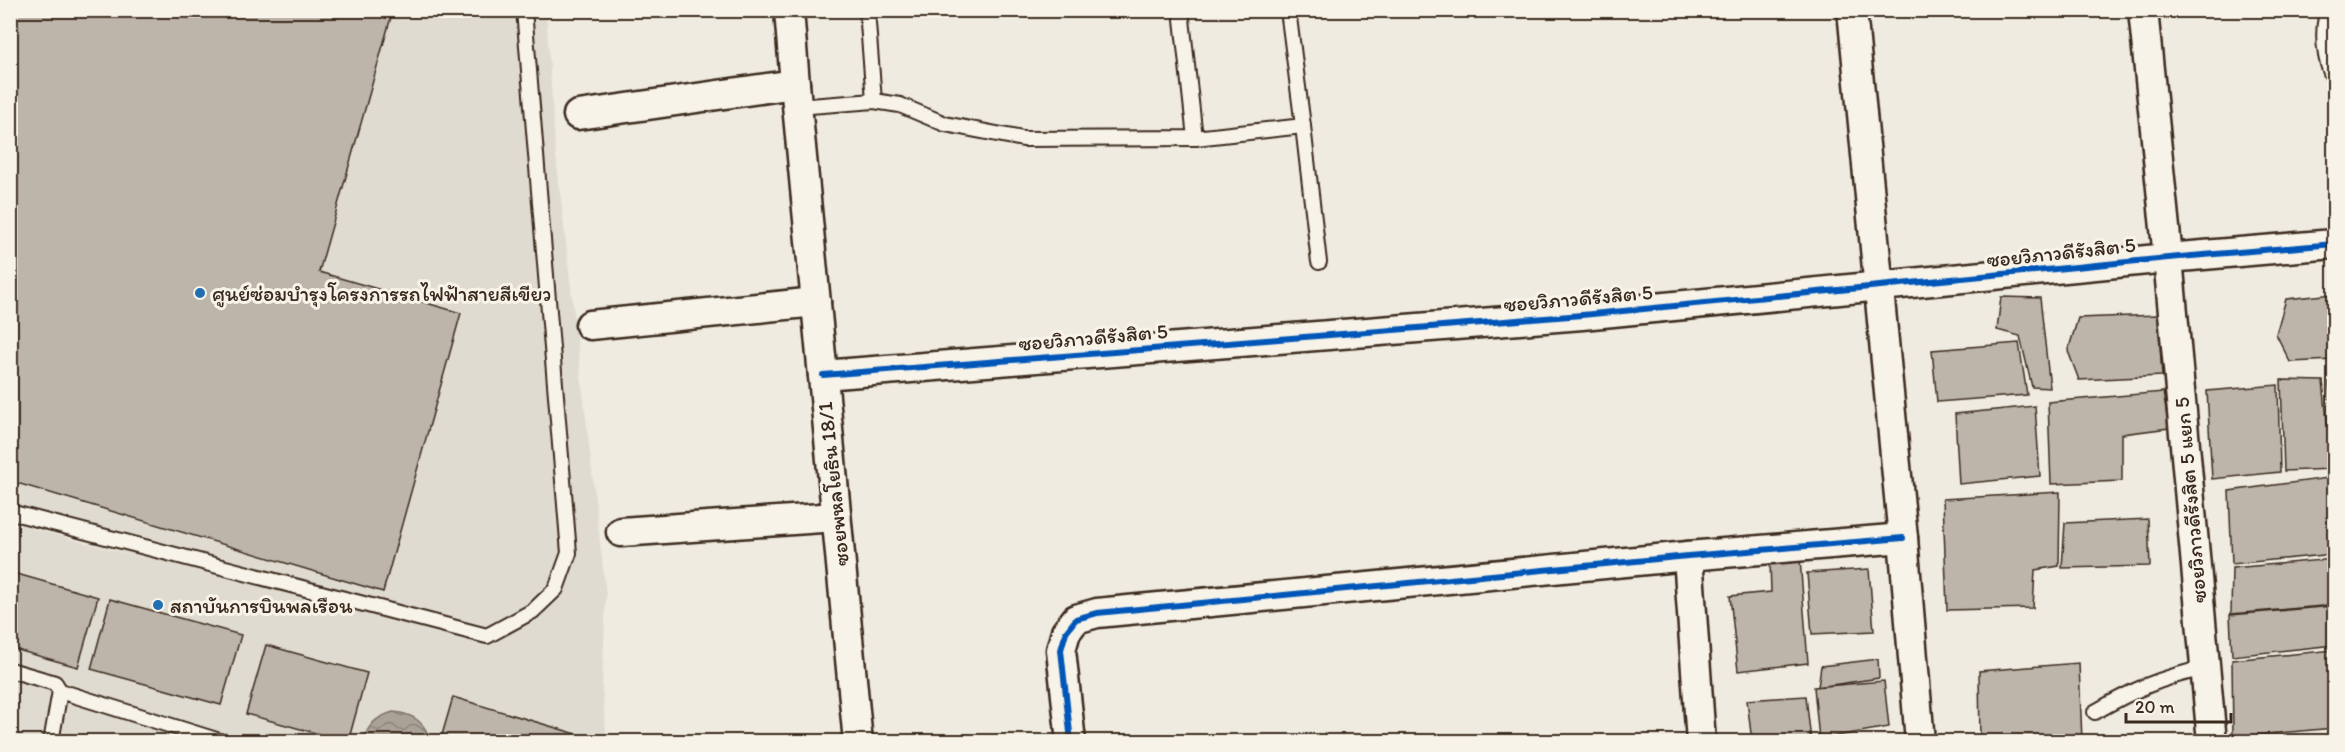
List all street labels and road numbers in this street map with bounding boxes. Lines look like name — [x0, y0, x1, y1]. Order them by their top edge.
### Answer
street label: ซอยวิภาวดีรังสิต 5 — [1985, 232, 2137, 272]
street label: ซอยวิภาวดีรังสิต 5 — [1502, 279, 1654, 317]
street label: ซอยวิภาวดีรังสิต 5 — [1017, 318, 1169, 356]
street label: ซอยวิภาวดีรังสิต 5 แยก 5 — [2169, 396, 2211, 604]
street label: ซอยพหลโยธิน 18/1 — [812, 400, 854, 567]

